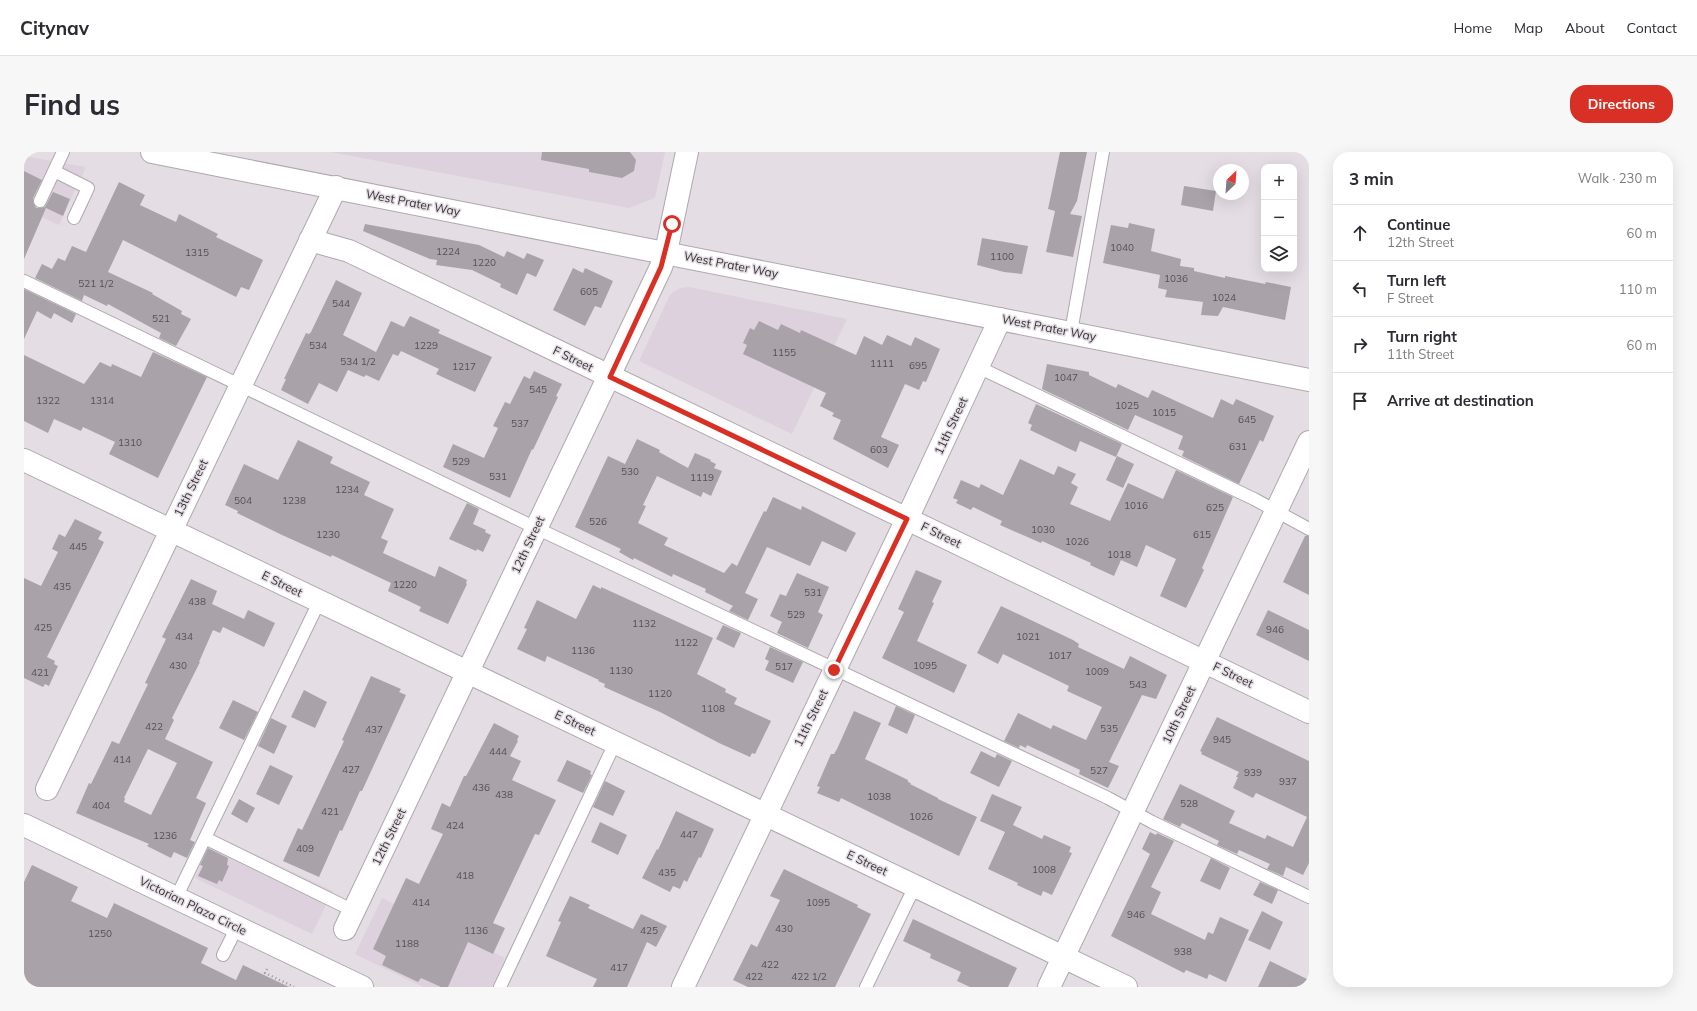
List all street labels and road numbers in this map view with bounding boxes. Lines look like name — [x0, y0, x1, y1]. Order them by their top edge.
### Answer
street label: West Prater Way — [365, 186, 462, 219]
street label: West Prater Way — [683, 248, 780, 281]
street label: West Prater Way — [1001, 311, 1098, 344]
street label: F Street — [551, 342, 596, 375]
street label: 11th Street — [931, 395, 970, 457]
street label: 13th Street — [170, 457, 211, 519]
street label: 12th Street — [508, 514, 547, 576]
street label: F Street — [919, 518, 964, 551]
street label: E Street — [259, 567, 305, 600]
street label: F Street — [1211, 658, 1256, 691]
street label: 10th Street — [1159, 684, 1198, 746]
street label: 11th Street — [790, 687, 831, 749]
street label: E Street — [552, 707, 598, 739]
street label: 12th Street — [368, 806, 409, 868]
street label: E Street — [844, 847, 890, 879]
street label: Victorian Plaza Circle — [137, 873, 249, 938]

